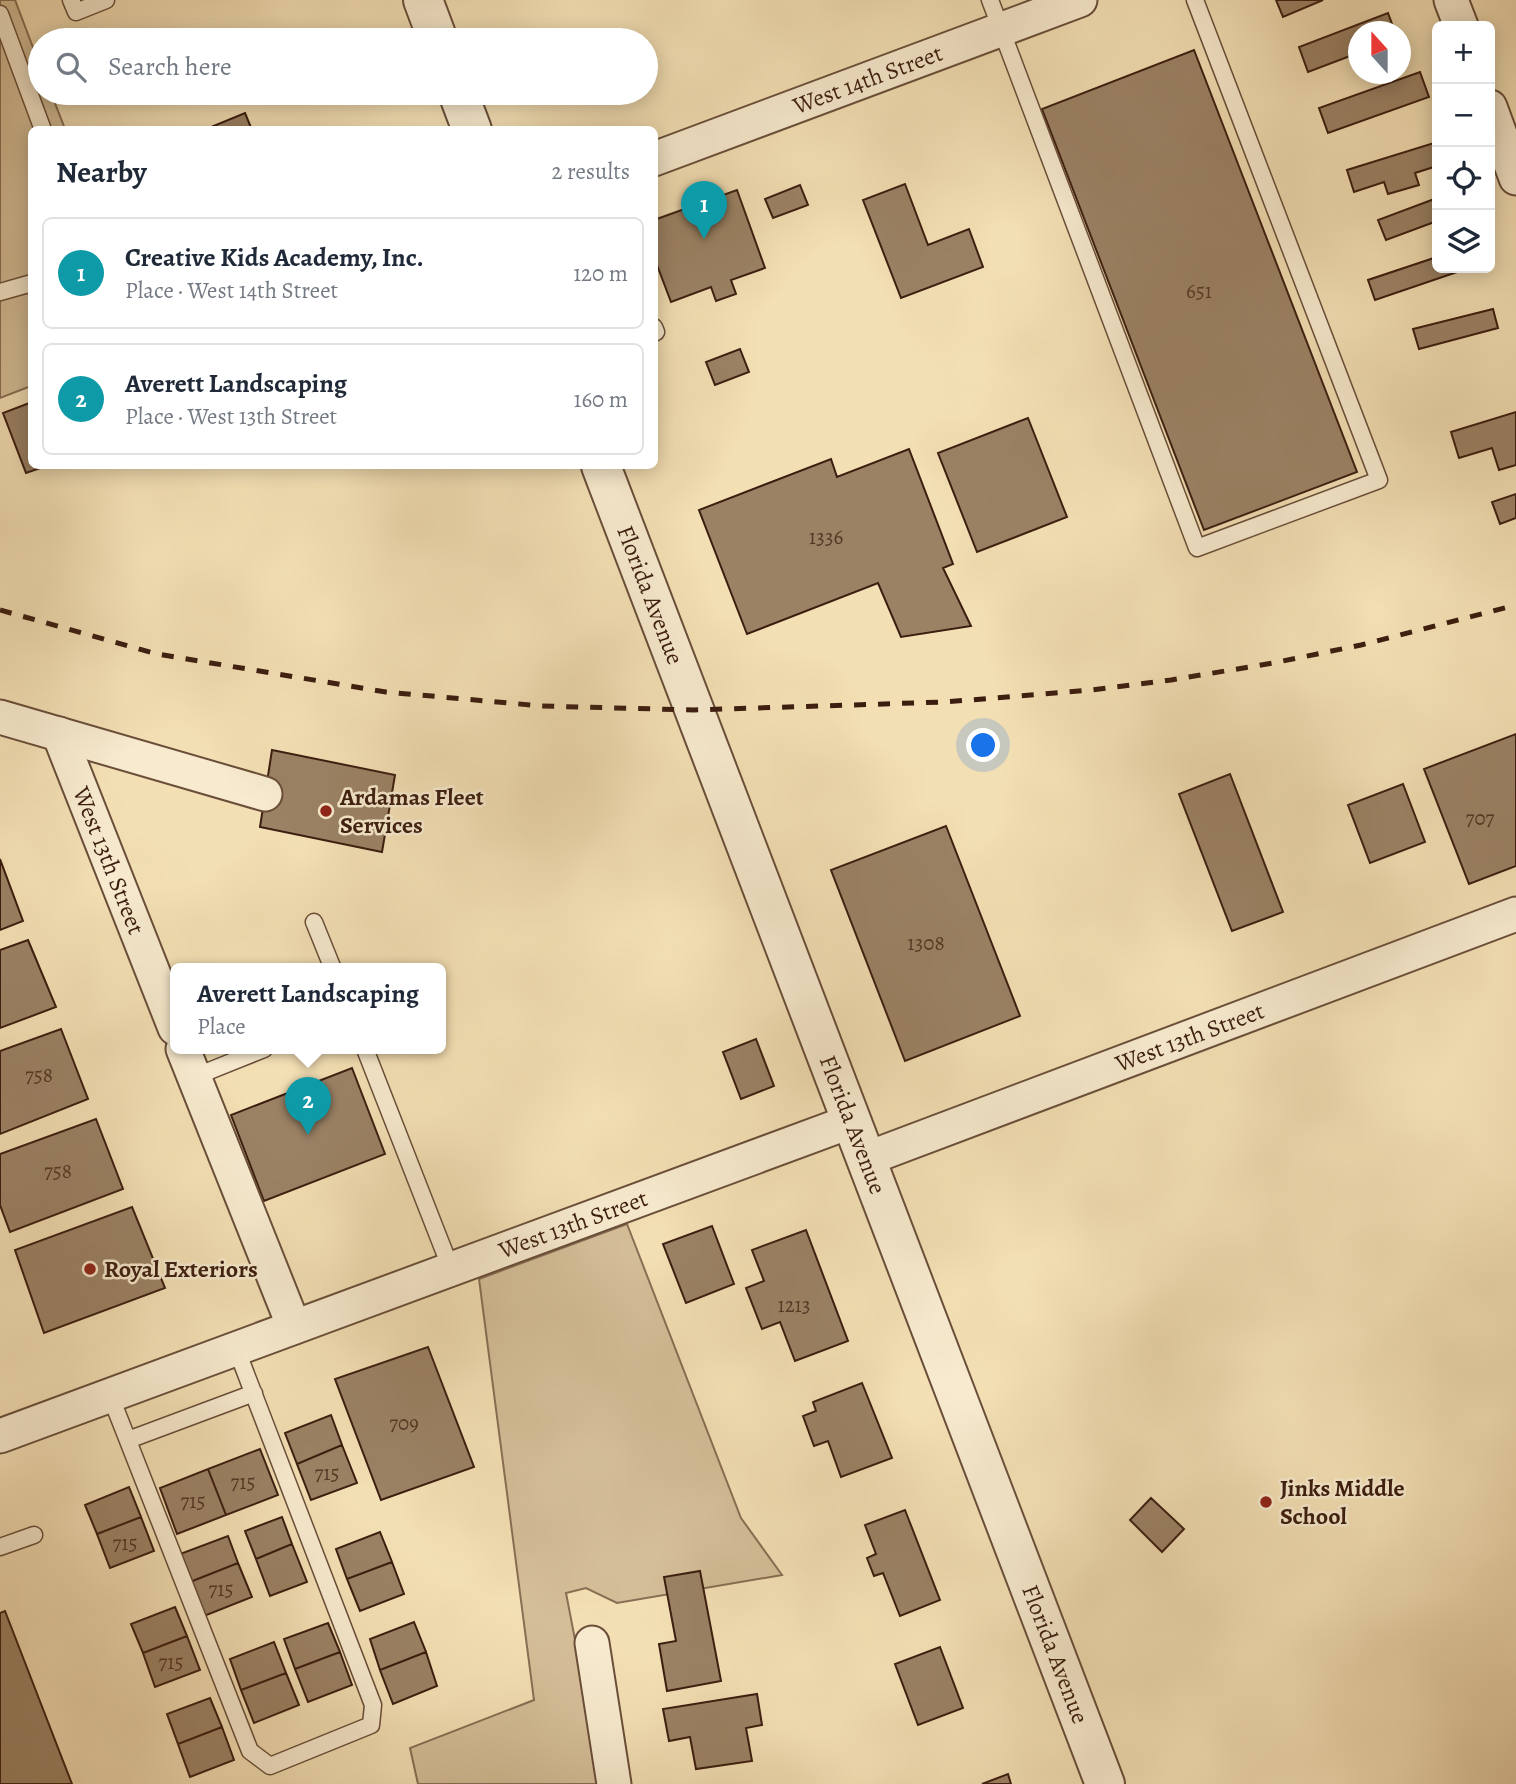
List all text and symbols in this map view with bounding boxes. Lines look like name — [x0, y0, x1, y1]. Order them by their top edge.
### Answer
north arrow — [1348, 21, 1411, 84]
map controls — [1432, 21, 1495, 273]
button: + — [1432, 21, 1495, 84]
search box — [28, 28, 658, 105]
street label: West 14th Street — [787, 37, 947, 122]
icon: search — [52, 48, 90, 86]
text: Search here — [108, 49, 232, 84]
button: − — [1432, 84, 1495, 147]
button: locate — [1432, 147, 1495, 210]
text: Nearby — [56, 152, 147, 192]
text: 2 results — [552, 156, 630, 187]
pin: 1 — [681, 181, 727, 239]
button: layers — [1432, 210, 1495, 273]
text: Creative Kids Academy, Inc. — [125, 240, 424, 275]
text: 1 — [77, 258, 85, 289]
text: 120 m — [573, 258, 628, 289]
text: Place · West 14th Street — [125, 275, 338, 306]
house number: 651 — [1186, 277, 1212, 305]
text: Averett Landscaping — [125, 366, 347, 401]
text: 2 — [75, 384, 87, 415]
text: 160 m — [574, 384, 628, 415]
text: Place · West 13th Street — [125, 401, 337, 432]
street label: Florida Avenue — [609, 521, 691, 669]
house number: 1336 — [809, 523, 843, 551]
your location — [966, 728, 1000, 762]
street label: West 13th Street — [65, 781, 153, 939]
place label: Ardamas Fleet Services — [339, 781, 484, 841]
marker: Ardamas Fleet Services — [318, 803, 334, 819]
house number: 707 — [1466, 804, 1495, 832]
house number: 1308 — [907, 929, 945, 957]
popup — [170, 963, 446, 1054]
text: Averett Landscaping — [197, 976, 419, 1011]
street label: West 13th Street — [1110, 994, 1269, 1080]
text: Place — [197, 1011, 246, 1042]
street label: Florida Avenue — [812, 1050, 894, 1199]
house number: 758 — [25, 1061, 53, 1089]
pin: 2 — [285, 1077, 331, 1135]
house number: 758 — [44, 1157, 72, 1185]
street label: West 13th Street — [493, 1182, 652, 1267]
place label: Royal Exteriors — [104, 1253, 258, 1285]
marker: Royal Exteriors — [82, 1261, 98, 1277]
house number: 1213 — [777, 1291, 811, 1319]
house number: 709 — [389, 1409, 419, 1437]
house number: 715 — [314, 1459, 340, 1487]
house number: 715 — [230, 1468, 256, 1496]
place label: Jinks Middle School — [1280, 1472, 1405, 1532]
house number: 715 — [180, 1487, 206, 1515]
marker: Jinks Middle School — [1258, 1494, 1274, 1510]
house number: 715 — [112, 1529, 138, 1557]
house number: 715 — [208, 1575, 234, 1603]
street label: Florida Avenue — [1014, 1580, 1096, 1728]
house number: 715 — [158, 1648, 184, 1676]

